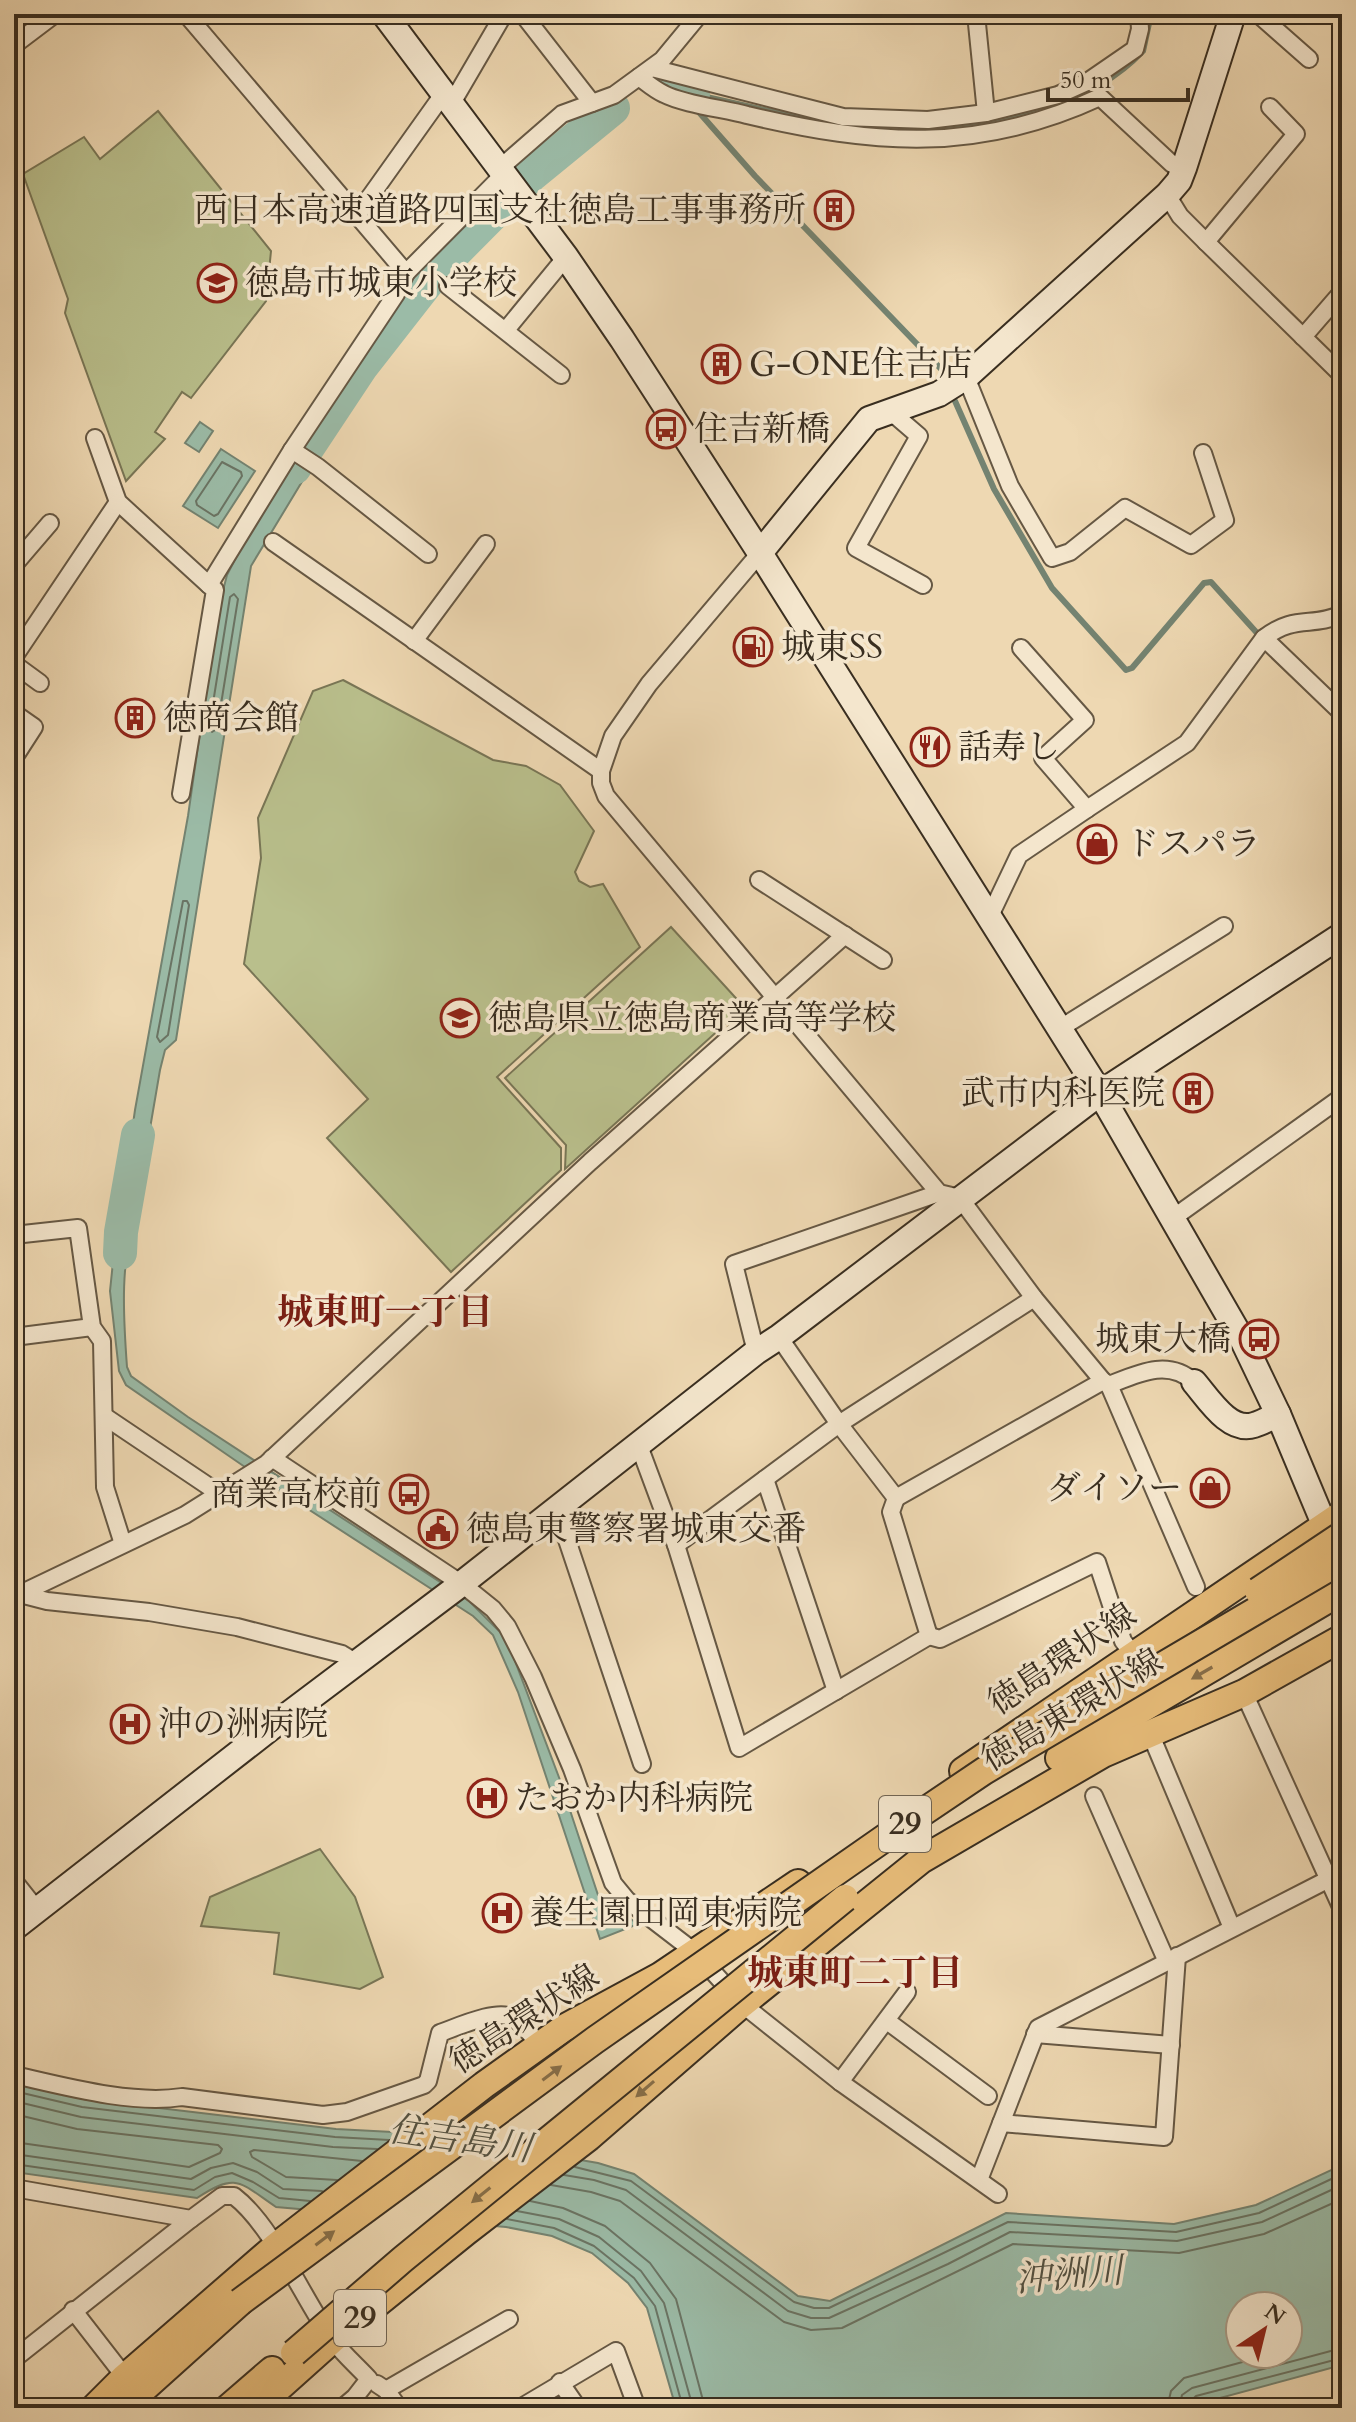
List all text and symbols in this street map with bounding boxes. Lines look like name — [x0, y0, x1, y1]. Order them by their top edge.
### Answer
scale bar — [1048, 52, 1188, 102]
text: 50 m — [1060, 64, 1112, 97]
place label: 西日本高速道路四国支社徳島工事事務所 — [194, 187, 806, 233]
building icon: 西日本高速道路四国支社徳島工事事務所 — [813, 189, 855, 231]
place label: 徳島市城東小学校 — [245, 260, 517, 306]
school or university icon: 徳島市城東小学校 — [196, 262, 238, 304]
place label: G-ONE住吉店 — [749, 341, 972, 387]
building icon: G-ONE住吉店 — [700, 343, 742, 385]
place label: 住吉新橋 — [694, 406, 830, 452]
bus stop icon: 住吉新橋 — [645, 408, 687, 450]
place label: 城東SS — [781, 624, 883, 670]
fuel station icon: 城東SS — [732, 626, 774, 668]
place label: 徳商会館 — [163, 695, 299, 741]
building icon: 徳商会館 — [114, 697, 156, 739]
place label: 話寿し — [958, 724, 1060, 770]
restaurant icon: 話寿し — [909, 726, 951, 768]
place label: ドスパラ — [1125, 821, 1261, 867]
shop icon: ドスパラ — [1076, 823, 1118, 865]
place label: 徳島県立徳島商業高等学校 — [488, 995, 896, 1041]
school or university icon: 徳島県立徳島商業高等学校 — [439, 997, 481, 1039]
place label: 武市内科医院 — [961, 1070, 1165, 1116]
building icon: 武市内科医院 — [1172, 1072, 1214, 1114]
district label: 城東町一丁目 — [277, 1288, 493, 1337]
place label: 城東大橋 — [1095, 1316, 1231, 1362]
bus stop icon: 城東大橋 — [1238, 1318, 1280, 1360]
place label: ダイソー — [1047, 1465, 1182, 1511]
shop icon: ダイソー — [1189, 1467, 1231, 1509]
place label: 商業高校前 — [211, 1471, 381, 1517]
bus stop icon: 商業高校前 — [388, 1473, 430, 1515]
place label: 徳島東警察署城東交番 — [466, 1506, 806, 1552]
public building icon: 徳島東警察署城東交番 — [417, 1508, 459, 1550]
street label: 徳島環状線 — [979, 1592, 1145, 1726]
street label: 徳島東環状線 — [973, 1638, 1171, 1782]
one-way arrow — [1191, 1666, 1213, 1680]
place label: 沖の洲病院 — [158, 1701, 328, 1747]
hospital icon: 沖の洲病院 — [109, 1703, 151, 1745]
place label: たおか内科病院 — [515, 1775, 753, 1821]
hospital icon: たおか内科病院 — [466, 1777, 508, 1819]
road number: 29 — [879, 1796, 931, 1852]
place label: 養生園田岡東病院 — [530, 1890, 802, 1936]
hospital icon: 養生園田岡東病院 — [481, 1892, 523, 1934]
district label: 城東町二丁目 — [747, 1949, 963, 1998]
street label: 徳島環状線 — [440, 1953, 608, 2085]
one-way arrow — [541, 2065, 562, 2081]
one-way arrow — [635, 2080, 655, 2097]
water label: 住吉島川 — [385, 2105, 539, 2174]
one-way arrow — [471, 2186, 491, 2203]
one-way arrow — [314, 2230, 335, 2246]
water label: 沖洲川 — [1013, 2246, 1129, 2304]
road number: 29 — [334, 2290, 386, 2346]
north arrow — [1224, 2290, 1304, 2370]
text: N — [1258, 2297, 1291, 2332]

